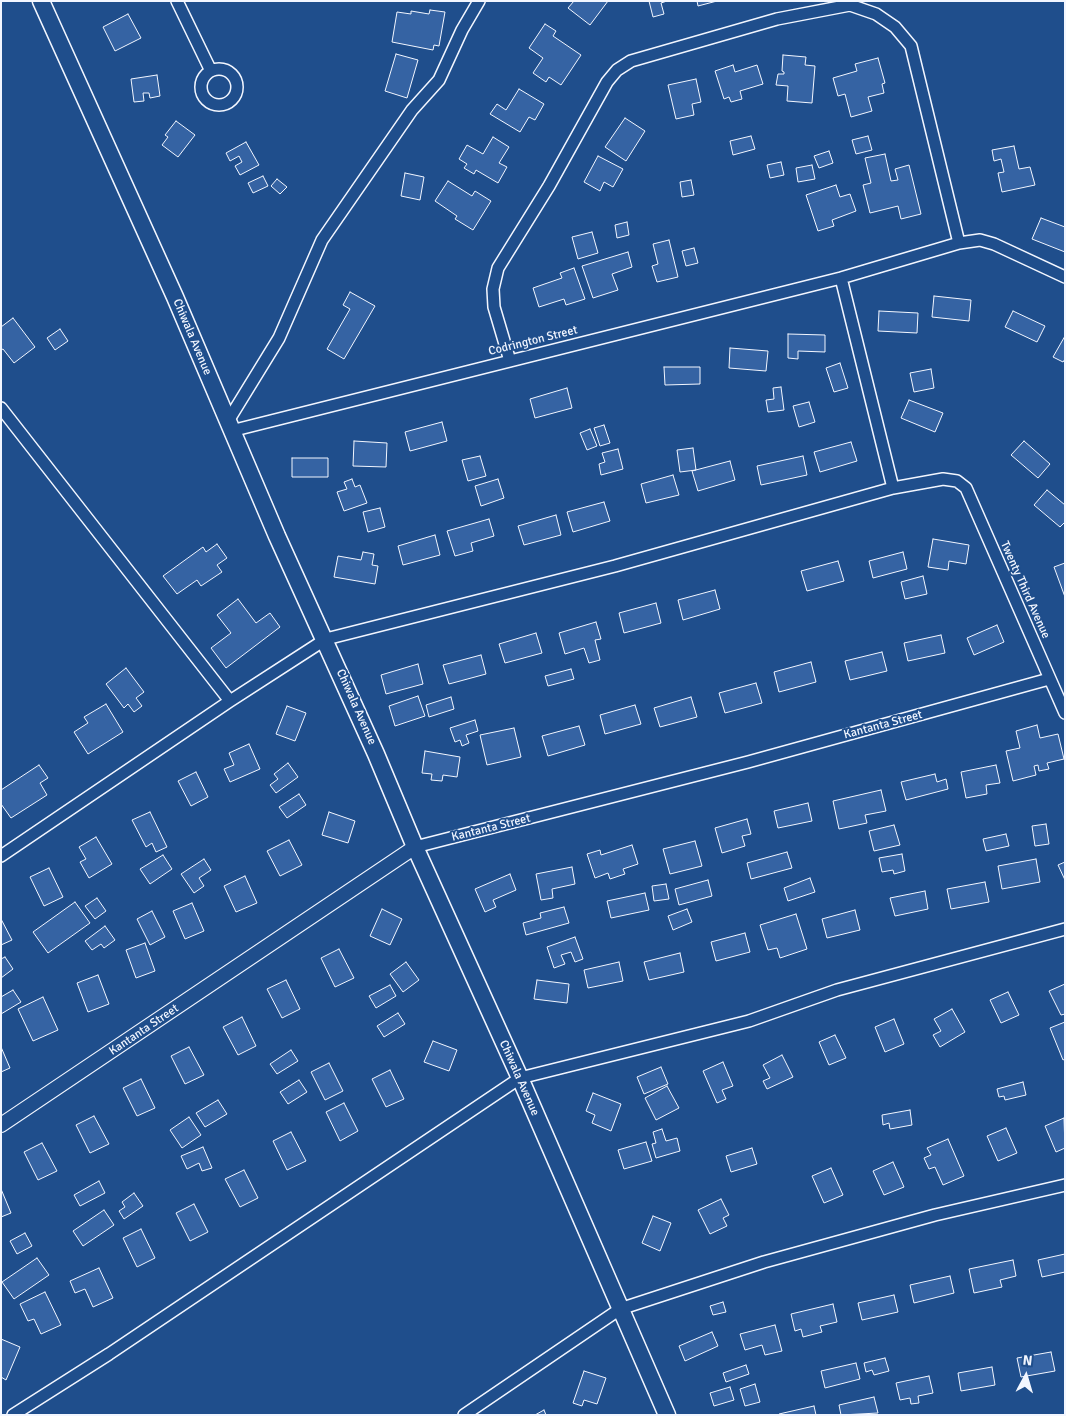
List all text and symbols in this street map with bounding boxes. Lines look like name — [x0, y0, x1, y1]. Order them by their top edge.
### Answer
street label: Chiwala Avenue — [169, 297, 215, 377]
street label: Codrington Street — [487, 323, 579, 359]
street label: Twenty Third Avenue — [997, 539, 1053, 641]
street label: Chiwala Avenue — [333, 667, 379, 747]
street label: Kantanta Street — [842, 708, 924, 742]
street label: Kantanta Street — [450, 811, 532, 845]
street label: Kantanta Street — [106, 1001, 182, 1059]
street label: Chiwala Avenue — [496, 1038, 542, 1118]
north arrow — [1001, 1351, 1051, 1401]
text: N — [1022, 1352, 1033, 1370]

